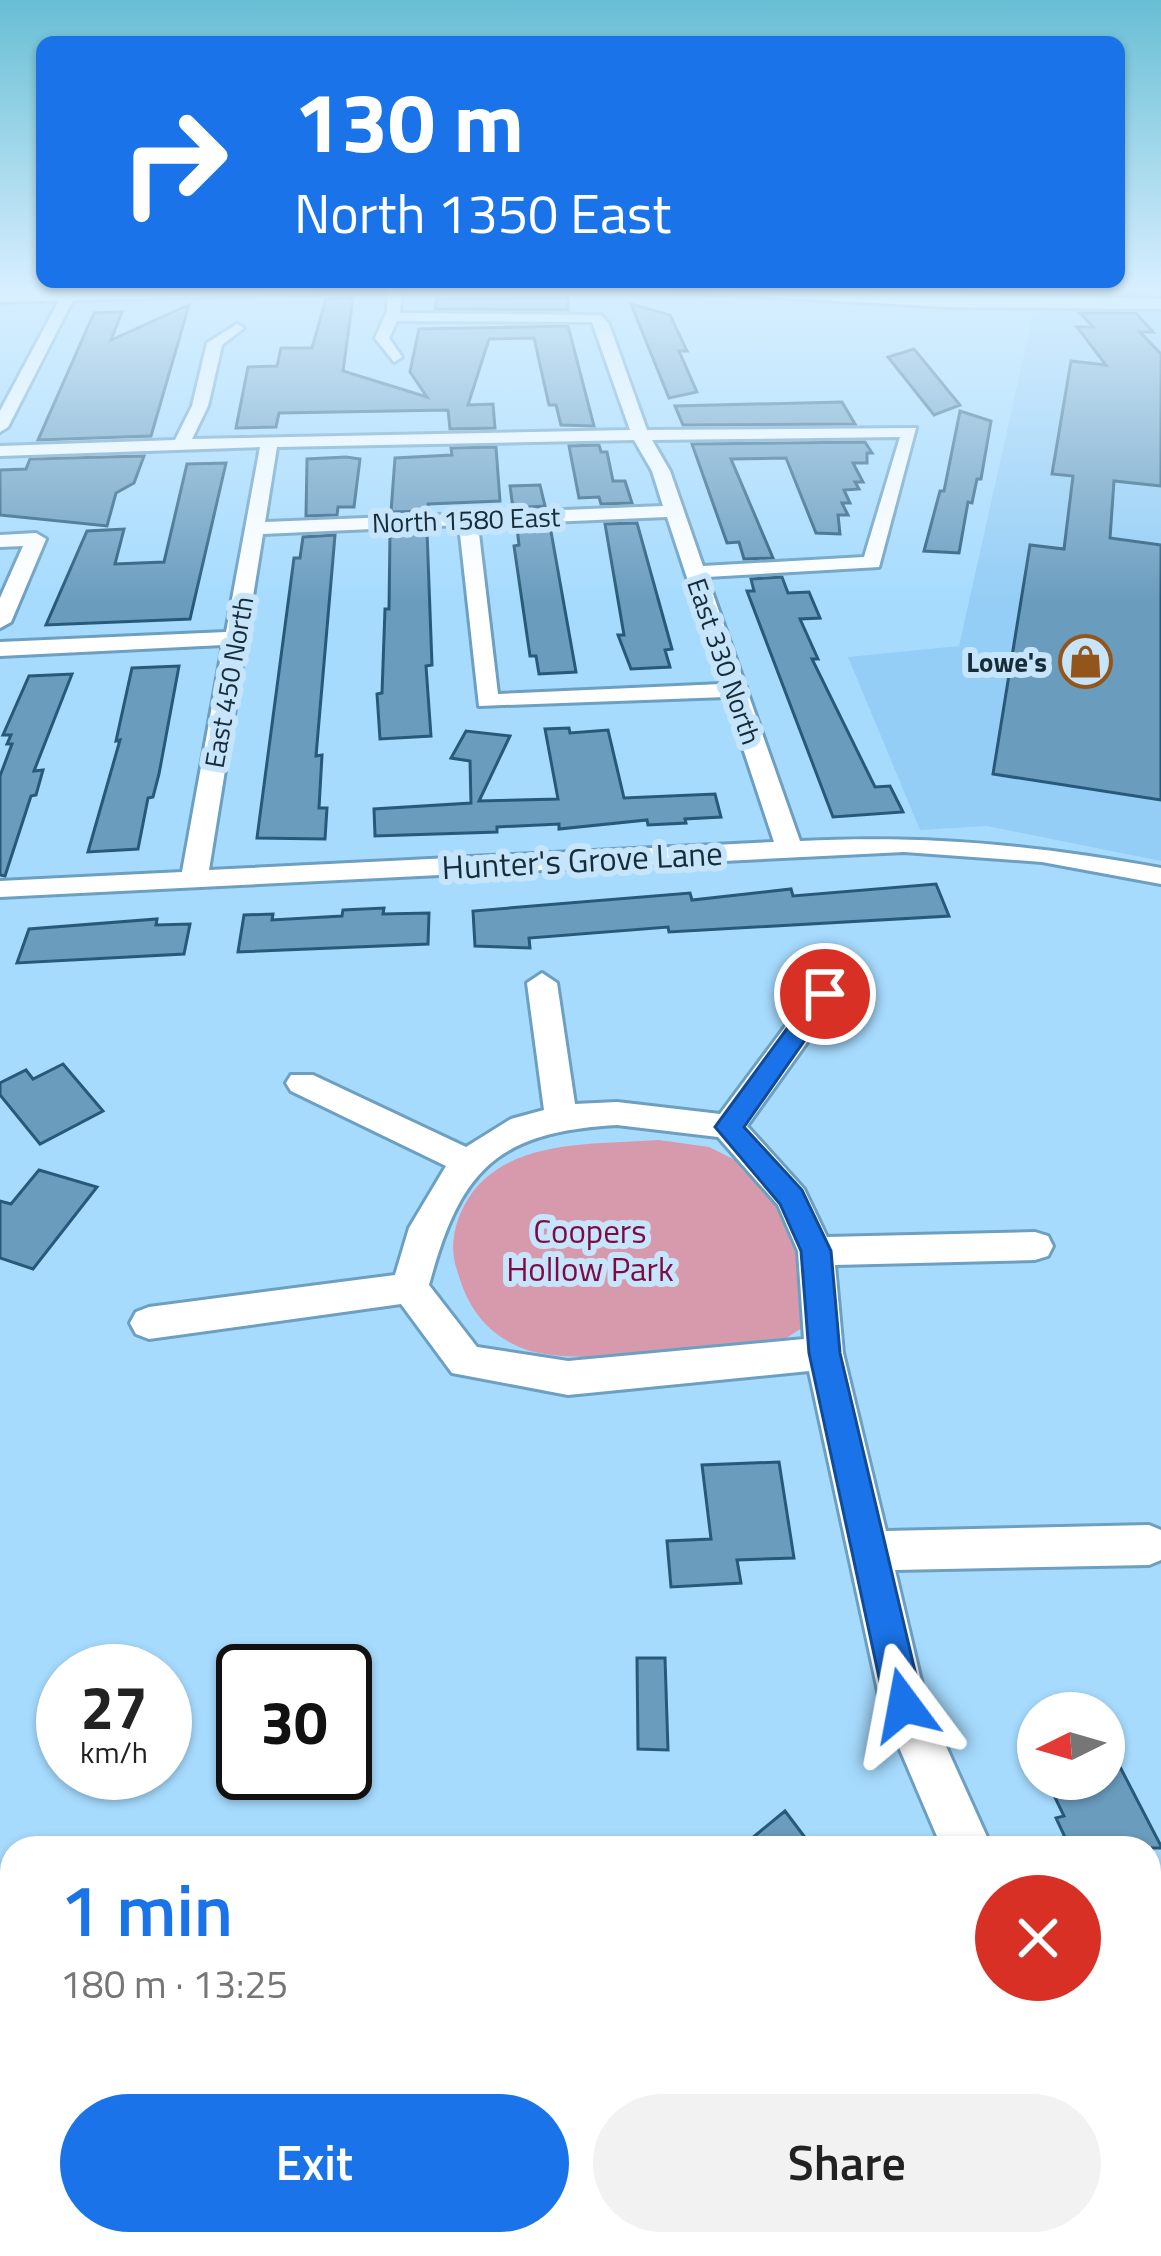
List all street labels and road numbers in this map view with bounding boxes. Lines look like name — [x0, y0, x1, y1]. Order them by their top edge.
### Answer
street label: North 1580 East — [371, 495, 561, 543]
street label: East 330 North — [677, 572, 773, 750]
street label: East 450 North — [193, 593, 263, 771]
street label: Hunter's Grove Lane — [440, 828, 724, 892]

